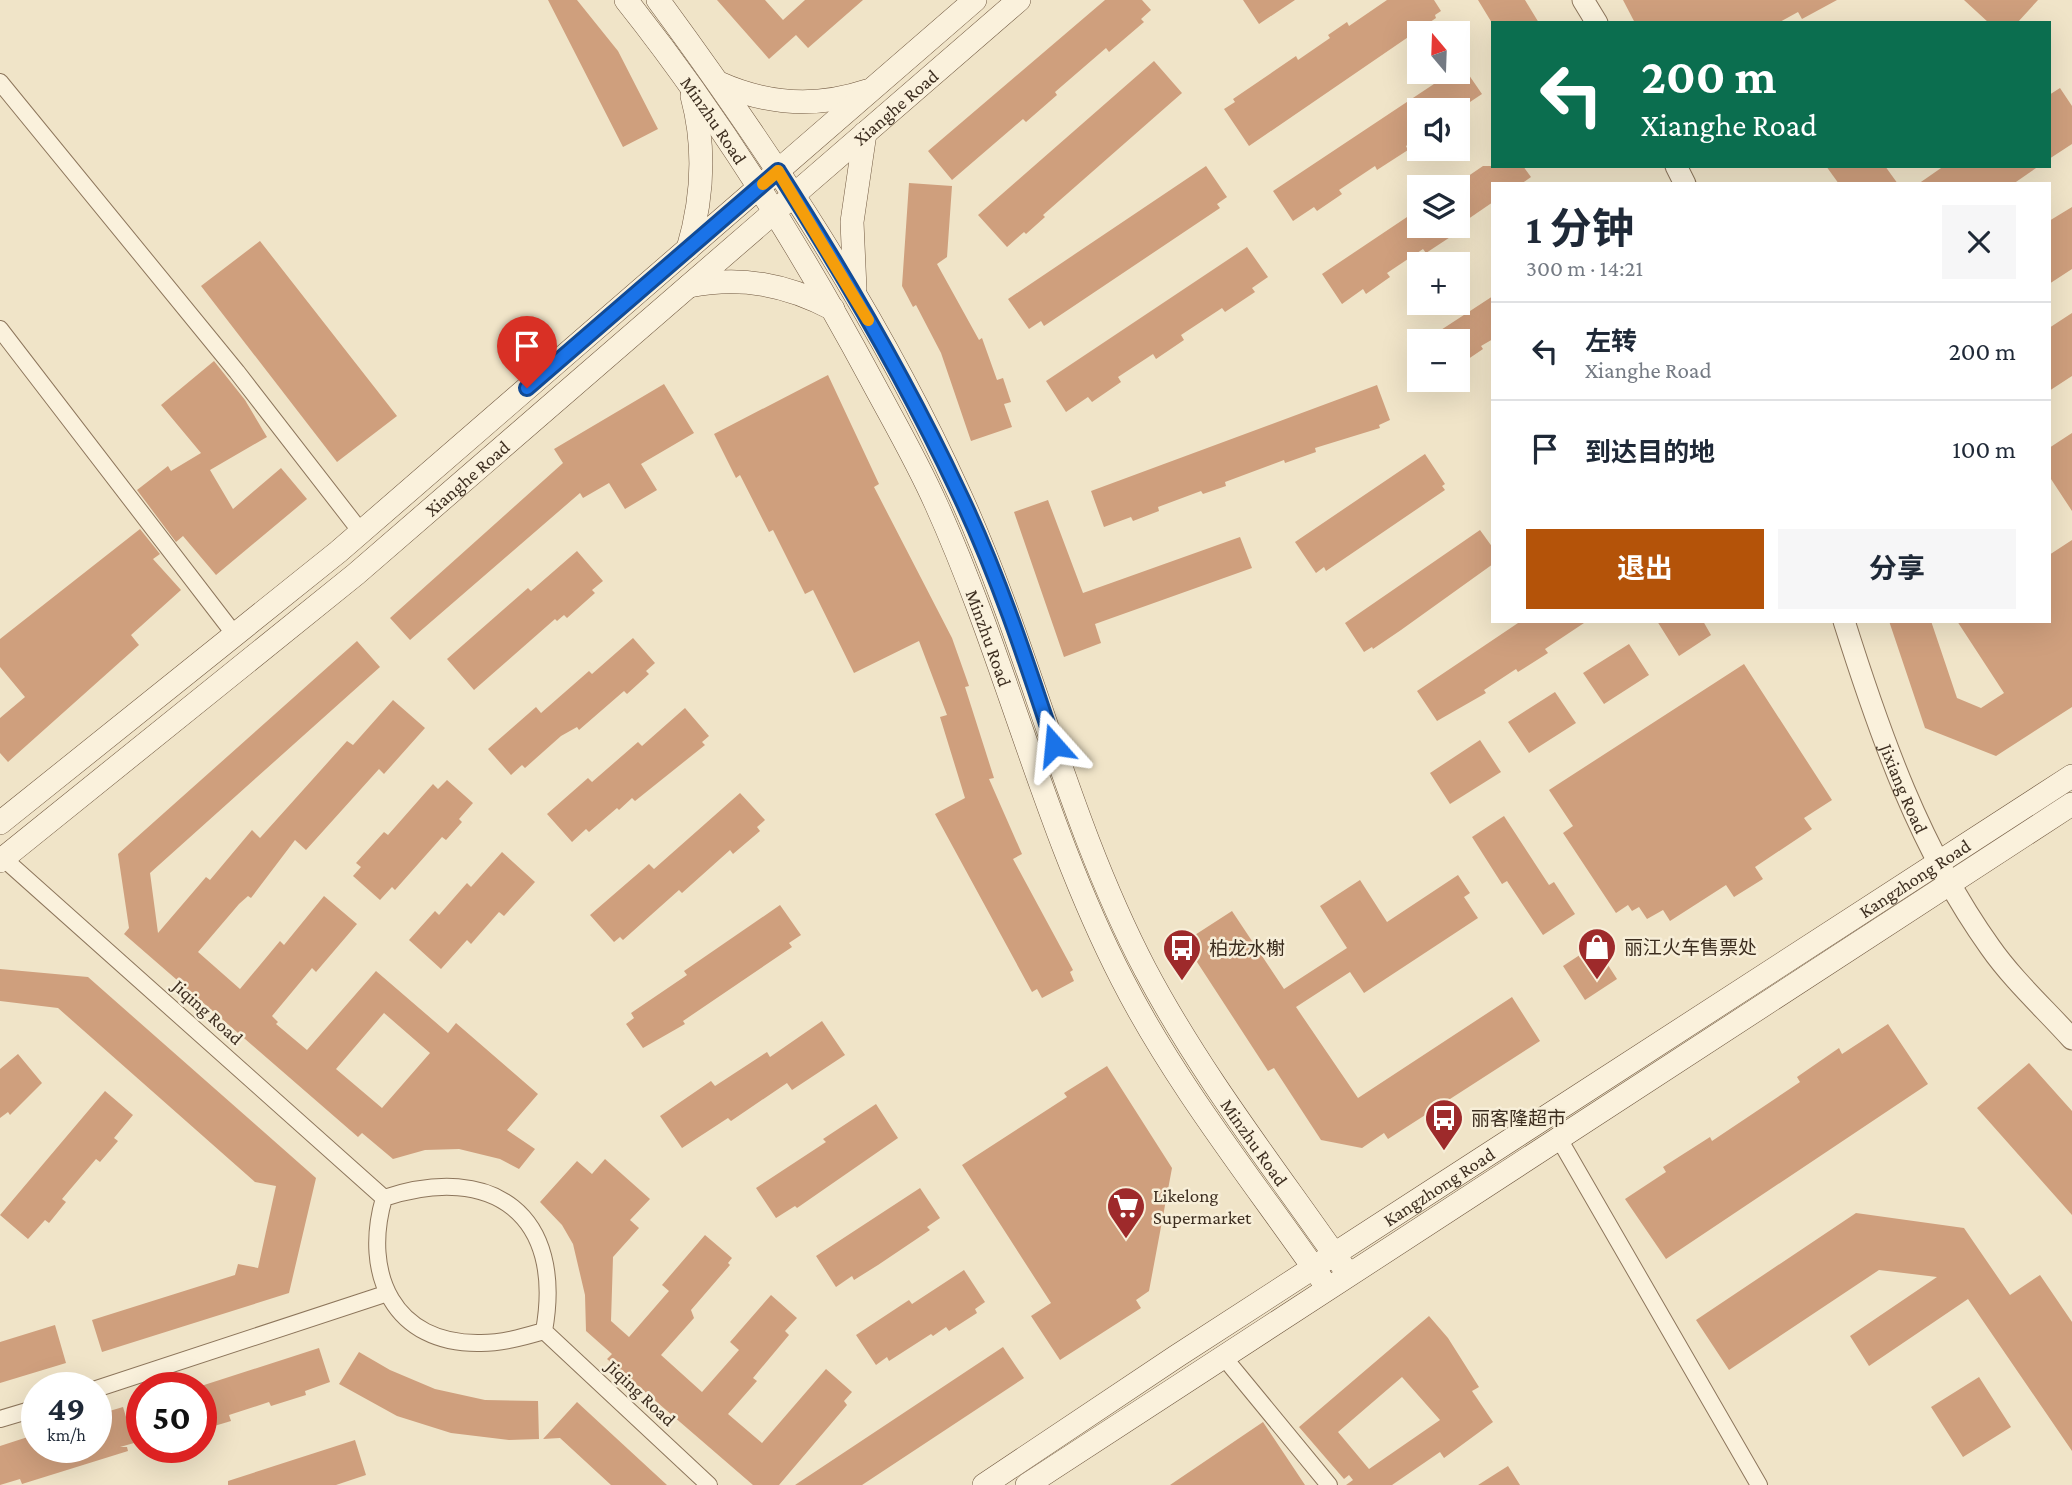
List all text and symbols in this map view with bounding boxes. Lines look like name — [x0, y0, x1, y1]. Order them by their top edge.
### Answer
north arrow — [1407, 21, 1470, 84]
map controls — [1407, 21, 1470, 392]
icon: left — [1526, 49, 1617, 140]
text: 200 m — [1641, 49, 1776, 104]
street label: Xianghe Road — [849, 65, 942, 149]
street label: Minzhu Road — [677, 72, 751, 168]
button: sound — [1407, 98, 1470, 161]
text: Xianghe Road — [1641, 107, 1817, 143]
button: layers — [1407, 175, 1470, 238]
text: 1 分钟 — [1526, 205, 1634, 252]
button: close — [1942, 205, 2016, 279]
button: + — [1407, 252, 1470, 315]
text: 300 m · 14:21 — [1526, 255, 1643, 281]
pin — [497, 316, 557, 388]
icon: arrive — [508, 327, 546, 365]
text: 左转 — [1585, 327, 1637, 356]
button: − — [1407, 329, 1470, 392]
icon: left — [1526, 332, 1564, 370]
text: 200 m — [1948, 337, 2016, 366]
text: Xianghe Road — [1585, 357, 1712, 383]
icon: arrive — [1526, 430, 1564, 468]
text: 100 m — [1952, 435, 2016, 464]
street label: Xianghe Road — [420, 436, 513, 520]
text: 到达目的地 — [1585, 438, 1715, 467]
button: 退出 — [1526, 529, 1764, 609]
button: 分享 — [1778, 529, 2016, 609]
street label: Minzhu Road — [962, 587, 1016, 689]
position arrow — [1017, 708, 1091, 782]
street label: Jixiang Road — [1876, 739, 1933, 836]
street label: Kangzhong Road — [1855, 834, 1974, 922]
shop icon: 丽江火车售票处 — [1576, 926, 1618, 981]
bus stop icon: 柏龙水榭 — [1161, 927, 1203, 982]
place label: 丽江火车售票处 — [1624, 937, 1757, 958]
place label: 柏龙水榭 — [1209, 938, 1285, 959]
street label: Jiqing Road — [167, 974, 247, 1049]
street label: Minzhu Road — [1217, 1095, 1292, 1190]
bus stop icon: 丽客隆超市 — [1423, 1097, 1465, 1152]
place label: 丽客隆超市 — [1471, 1108, 1566, 1129]
street label: Kangzhong Road — [1379, 1143, 1498, 1230]
supermarket icon: Likelong Supermarket — [1105, 1185, 1147, 1240]
place label: Likelong Supermarket — [1153, 1185, 1252, 1228]
street label: Jiqing Road — [601, 1354, 680, 1430]
speed limit sign: 50 — [126, 1372, 217, 1463]
text: 49 — [48, 1389, 85, 1428]
text: km/h — [47, 1425, 86, 1445]

